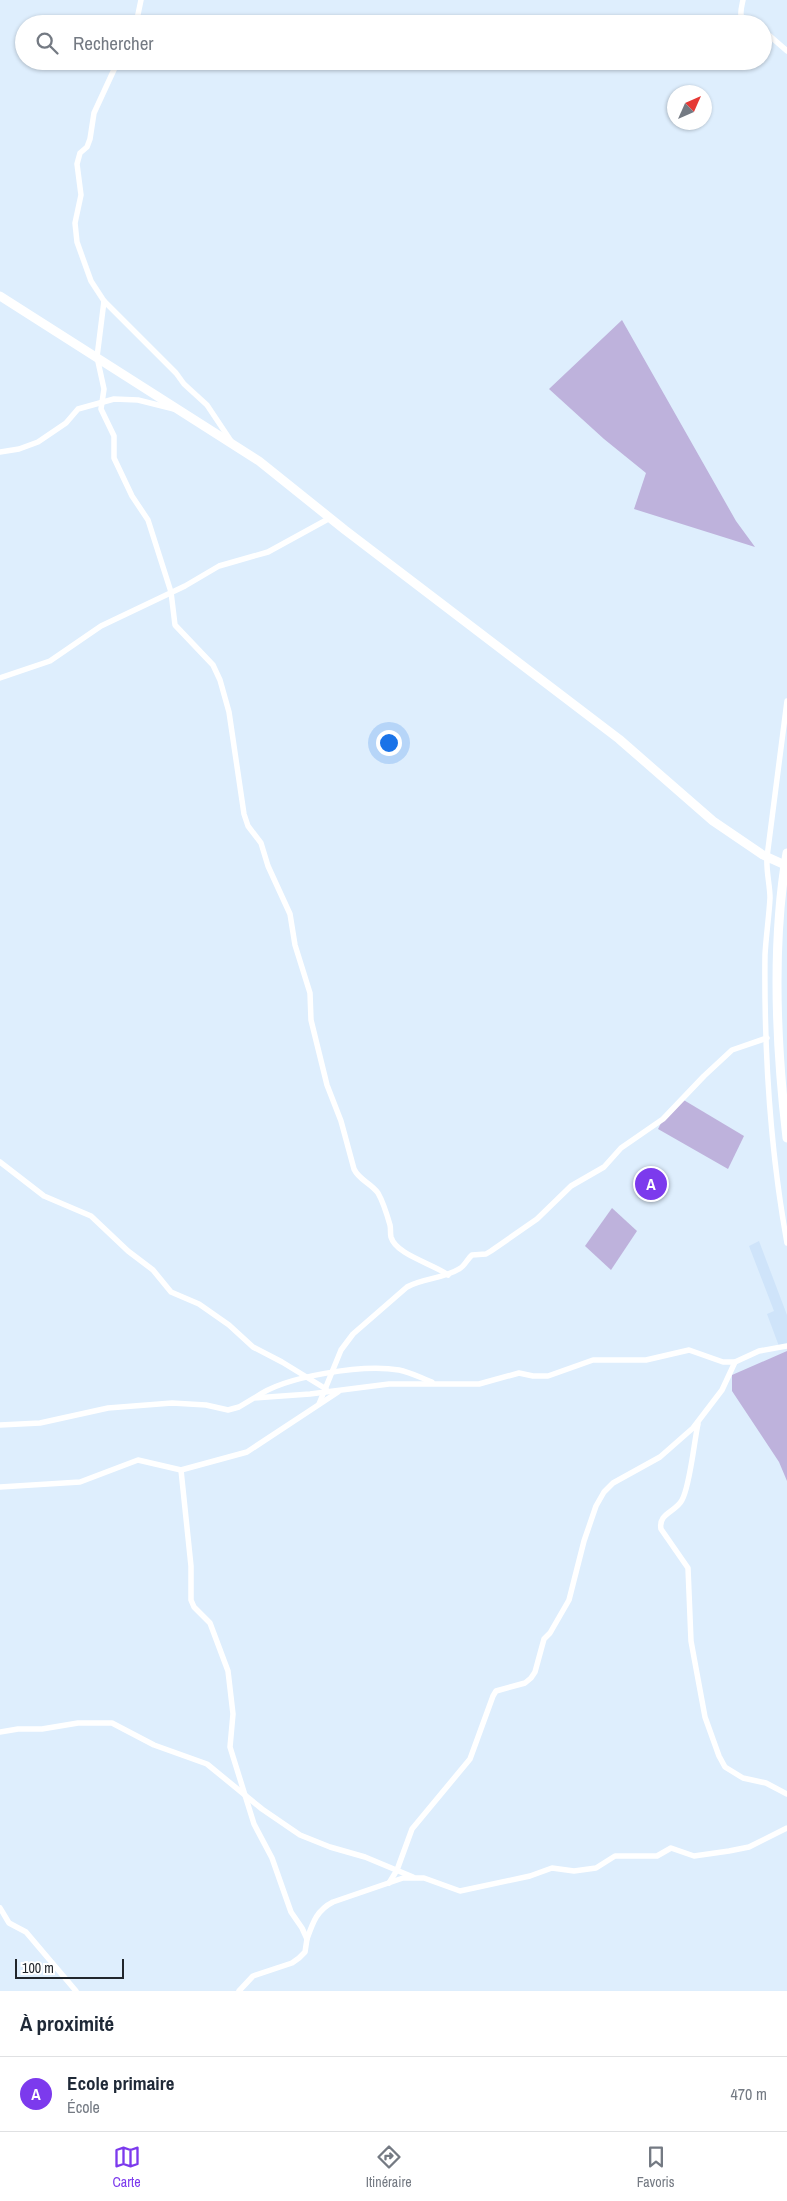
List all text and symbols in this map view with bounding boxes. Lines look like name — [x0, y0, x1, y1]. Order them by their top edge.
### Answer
search box — [15, 15, 772, 70]
icon: search — [33, 29, 61, 57]
text: Rechercher — [73, 30, 154, 56]
north arrow — [667, 85, 712, 130]
your location — [376, 730, 402, 756]
pin: A — [635, 1165, 667, 1203]
scale bar — [15, 1956, 124, 1979]
text: 100 m — [22, 1959, 54, 1977]
text: À proximité — [20, 2009, 114, 2038]
text: Ecole primaire — [67, 2070, 174, 2096]
text: A — [31, 2083, 41, 2105]
text: 470 m — [731, 2083, 767, 2105]
text: École — [67, 2096, 100, 2118]
tab: Carte — [113, 2143, 141, 2191]
tab: Itinéraire — [366, 2143, 412, 2191]
tab: Favoris — [637, 2143, 674, 2191]

